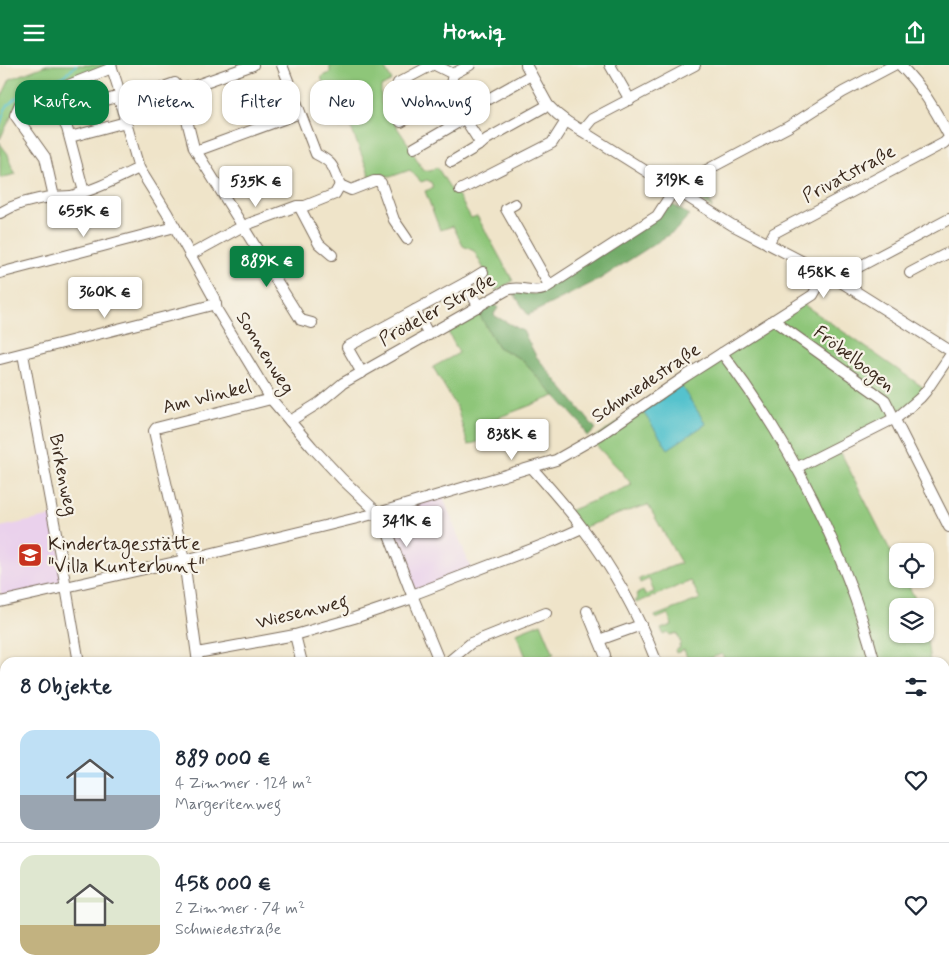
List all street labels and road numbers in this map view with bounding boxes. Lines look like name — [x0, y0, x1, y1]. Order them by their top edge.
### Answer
street label: Privatstraße — [798, 139, 900, 209]
street label: Prödeler Straße — [374, 268, 500, 352]
street label: Sonnenweg — [228, 307, 300, 400]
street label: Fröbelbogen — [807, 320, 900, 399]
street label: Schmiedestraße — [587, 337, 705, 429]
street label: Am Winkel — [160, 374, 254, 420]
street label: Birkenweg — [41, 432, 83, 518]
street label: Wiesenweg — [253, 589, 351, 638]

